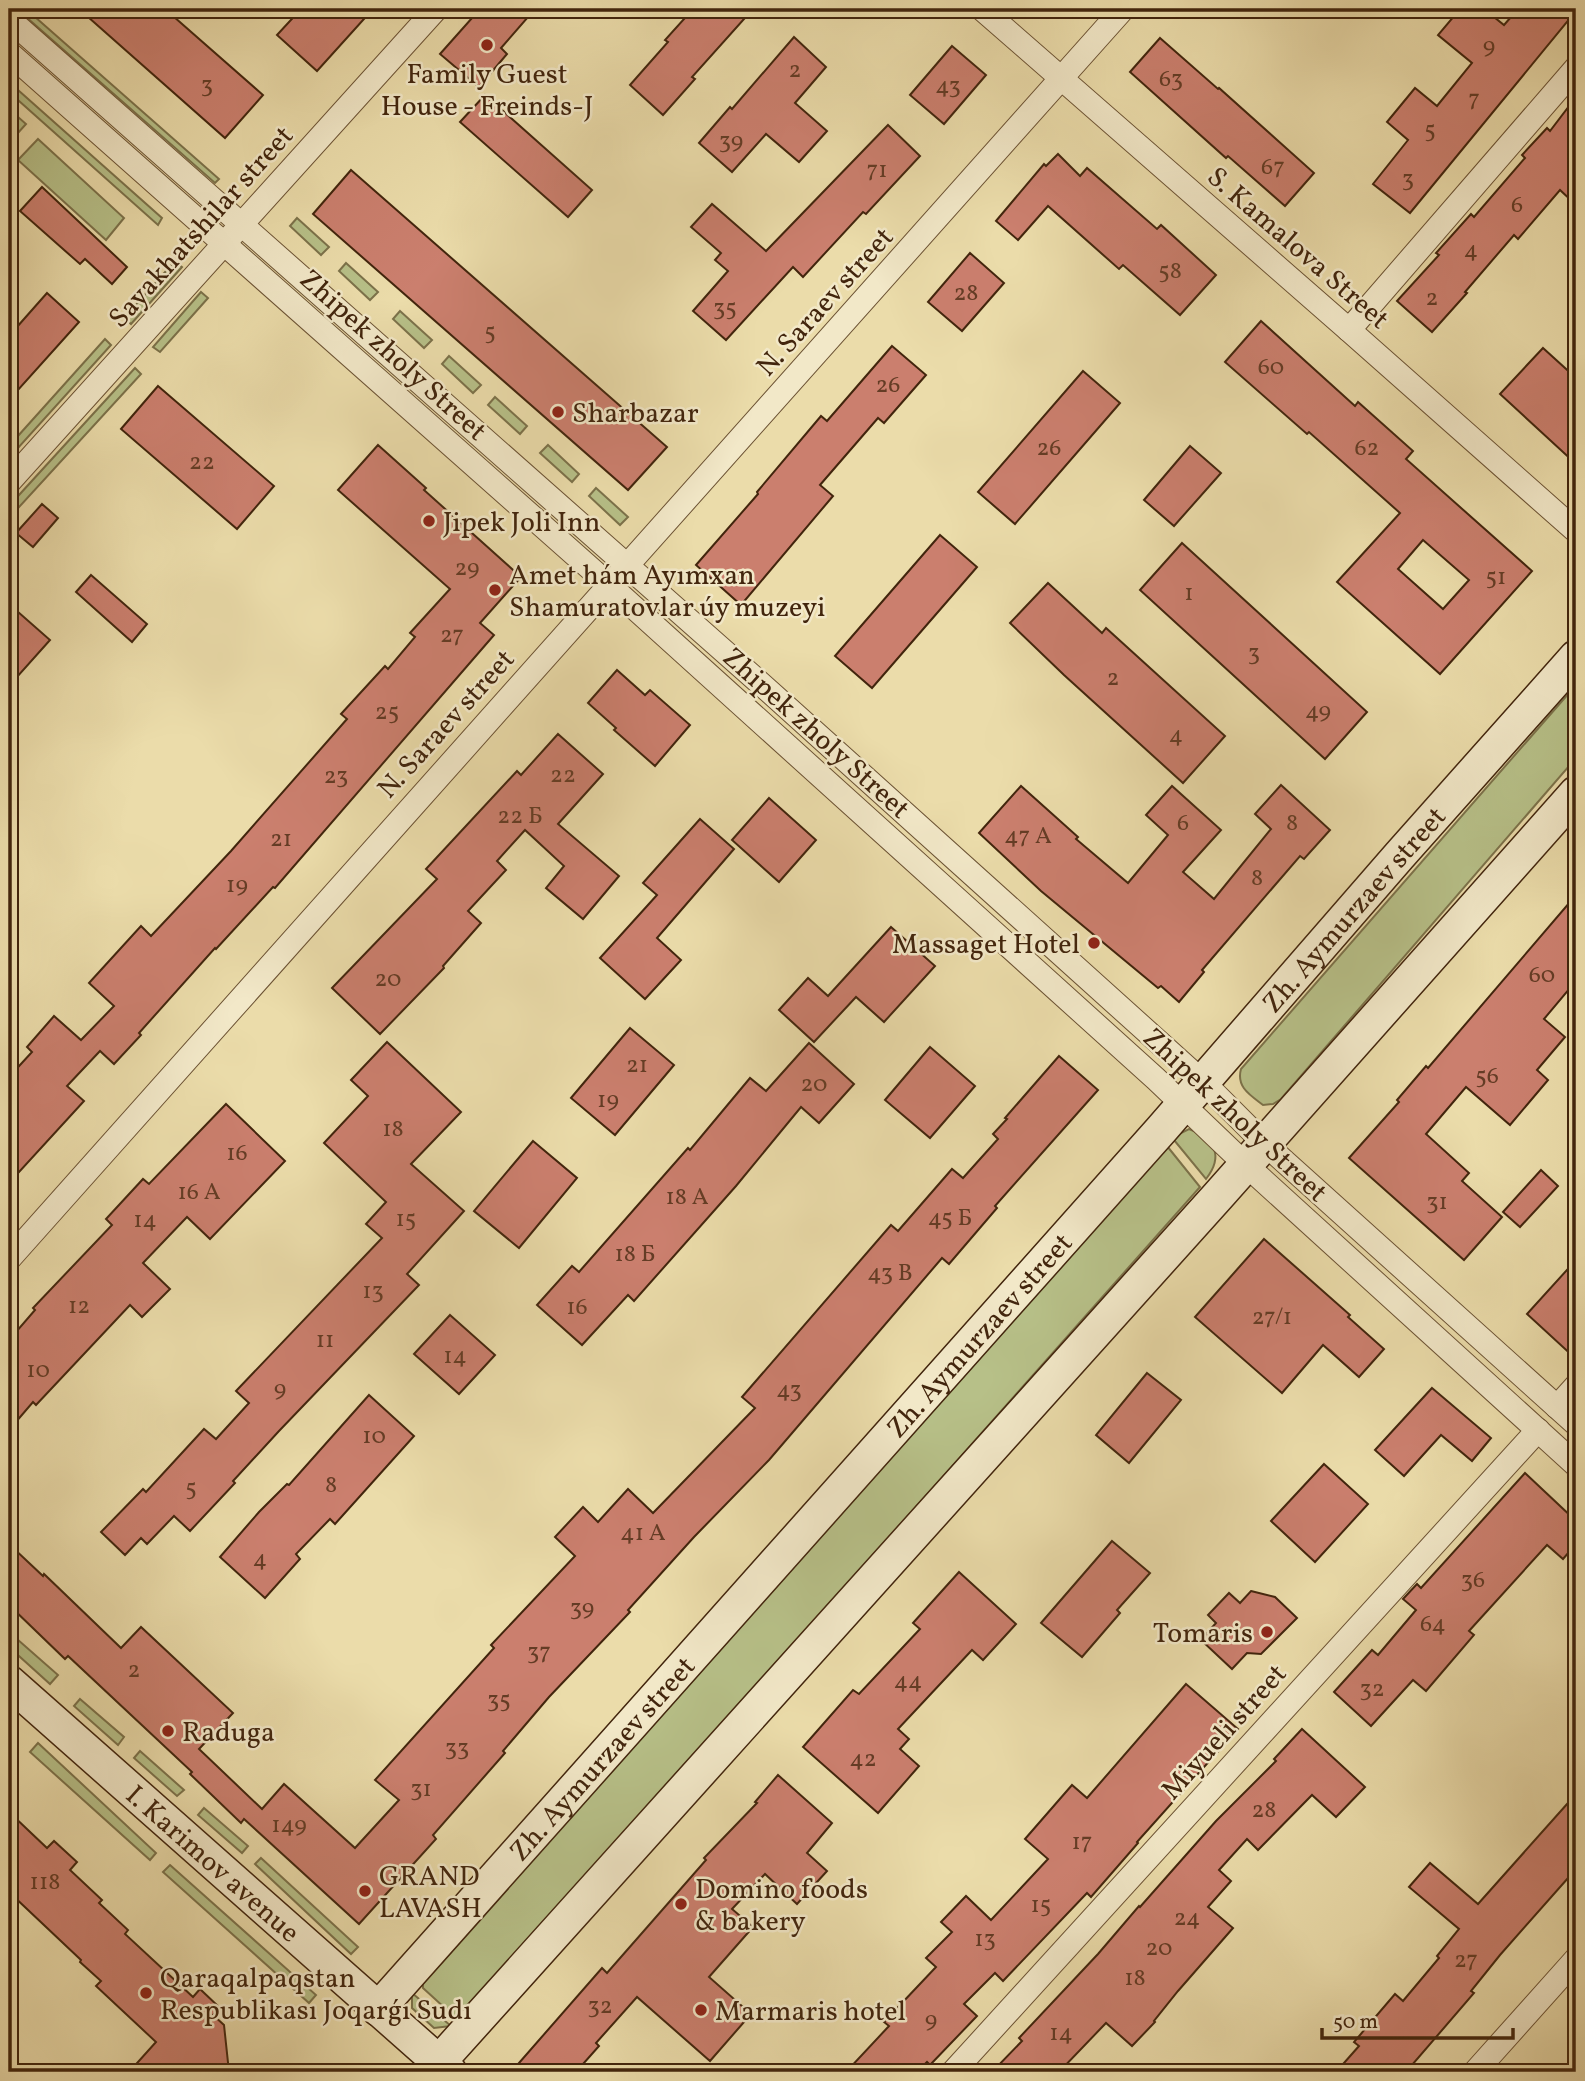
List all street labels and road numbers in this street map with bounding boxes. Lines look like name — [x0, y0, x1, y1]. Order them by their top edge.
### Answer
street label: Sayakhatshilar street — [101, 118, 303, 337]
street label: S. Kamalova Street — [1198, 159, 1397, 339]
street label: N. Saraev street — [748, 220, 903, 386]
street label: Zhipek zholy Street — [290, 261, 495, 451]
street label: Zhipek zholy Street — [713, 639, 918, 829]
street label: N. Saraev street — [369, 642, 524, 808]
street label: Zh. Aymurzaev street — [1254, 799, 1456, 1022]
street label: Zhipek zholy Street — [1133, 1020, 1335, 1212]
street label: Zh. Aymurzaev street — [879, 1225, 1082, 1447]
street label: Zh. Aymurzaev street — [501, 1649, 705, 1871]
street label: Miyueli street — [1153, 1656, 1297, 1809]
street label: I. Karimov avenue — [116, 1777, 308, 1953]

